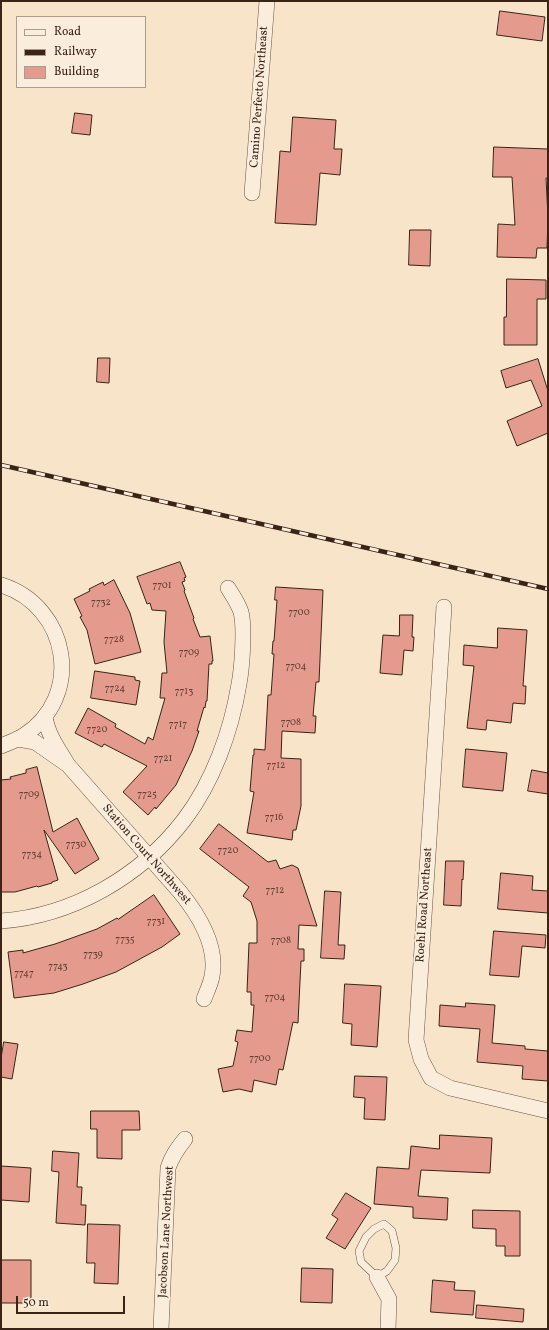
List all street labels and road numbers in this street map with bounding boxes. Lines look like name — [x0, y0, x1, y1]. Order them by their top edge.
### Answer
street label: Camino Perfecto Northeast — [248, 26, 272, 168]
street label: Station Court Northwest — [98, 802, 194, 908]
street label: Roehl Road Northeast — [414, 847, 436, 963]
street label: Jacobson Lane Northwest — [156, 1165, 178, 1299]

